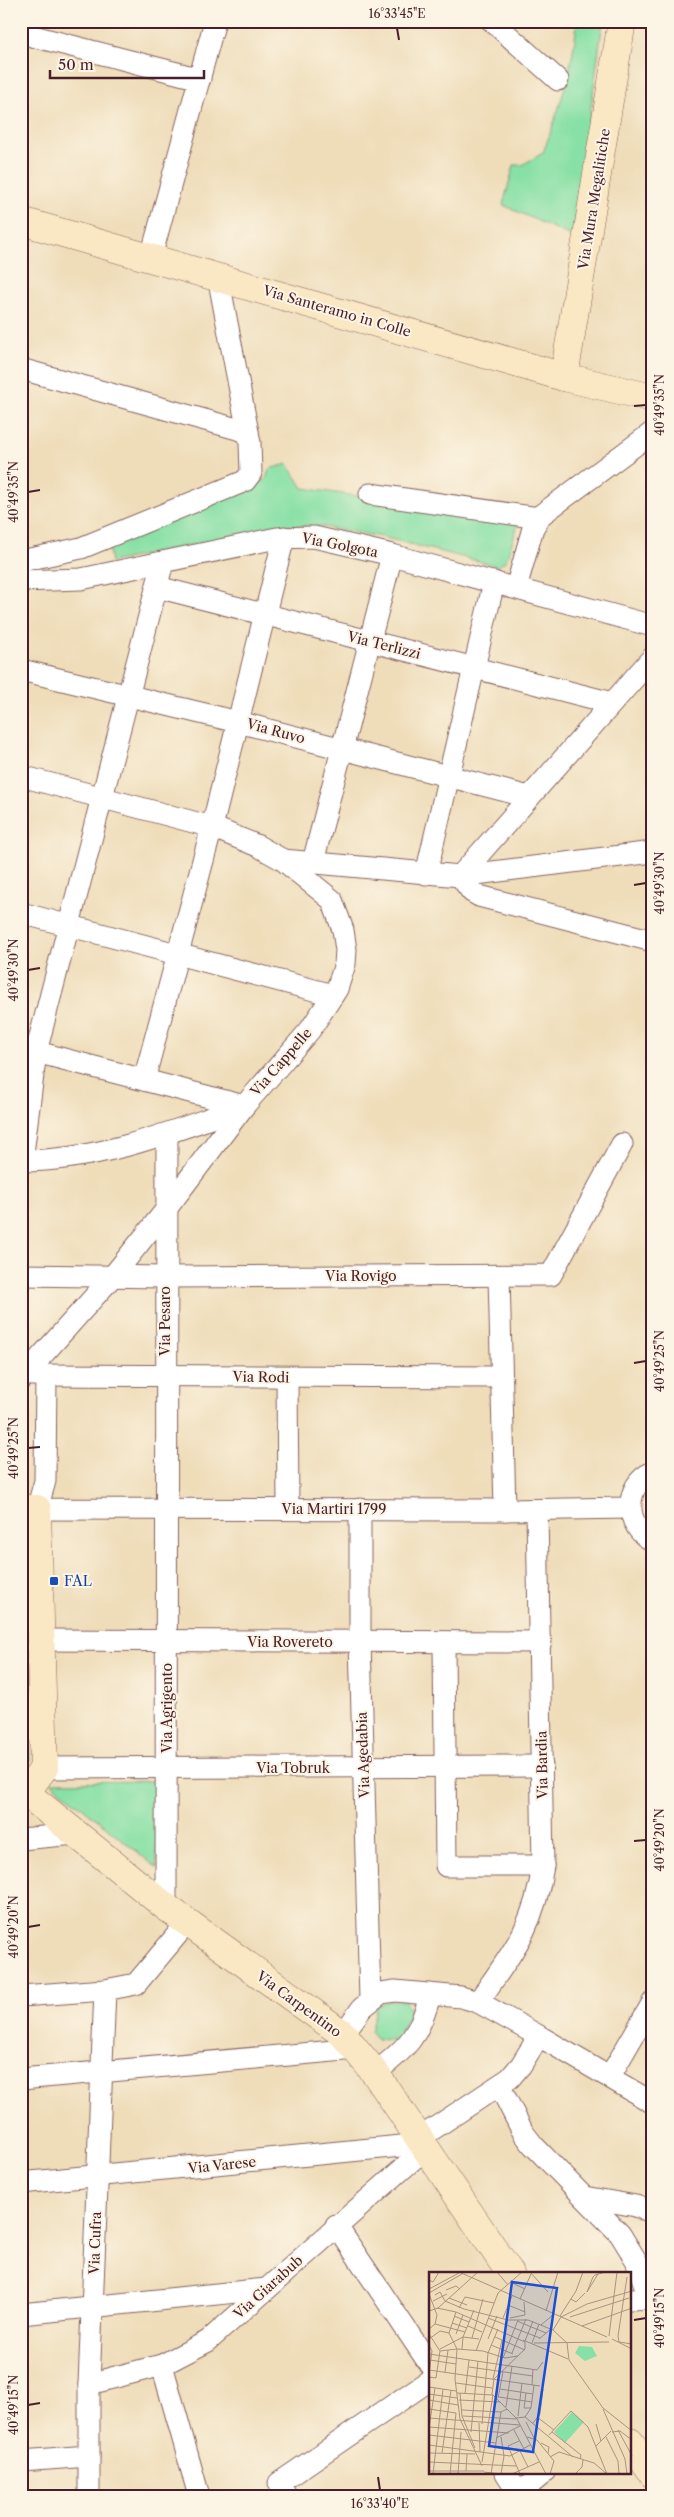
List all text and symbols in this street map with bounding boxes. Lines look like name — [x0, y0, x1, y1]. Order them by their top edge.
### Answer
text: 16°33'45"E — [368, 6, 426, 21]
scale bar — [50, 48, 204, 80]
text: 50 m — [58, 55, 94, 74]
street label: Via Mura Megalitiche — [574, 127, 614, 272]
street label: Via Santeramo in Colle — [260, 281, 413, 341]
text: 40°49'35"N — [652, 374, 667, 436]
text: 40°49'35"N — [6, 461, 21, 523]
street label: Via Golgota — [299, 529, 380, 561]
street label: Via Terlizzi — [344, 627, 423, 663]
street label: Via Ruvo — [244, 714, 307, 747]
text: 40°49'30"N — [652, 852, 667, 914]
text: 40°49'30"N — [6, 939, 21, 1001]
street label: Via Cappelle — [246, 1024, 316, 1101]
street label: Via Rovigo — [324, 1267, 397, 1285]
street label: Via Pesaro — [156, 1286, 174, 1357]
text: 40°49'25"N — [652, 1330, 667, 1392]
street label: Via Rodi — [231, 1367, 290, 1386]
text: 40°49'25"N — [6, 1417, 21, 1479]
street label: Via Martiri 1799 — [281, 1500, 386, 1518]
place label: FAL — [64, 1572, 92, 1590]
marker: FAL — [48, 1575, 60, 1587]
street label: Via Rovereto — [246, 1633, 333, 1651]
street label: Via Agrigento — [158, 1663, 176, 1754]
street label: Via Agedabia — [352, 1711, 374, 1799]
street label: Via Bardia — [532, 1730, 552, 1800]
street label: Via Tobruk — [255, 1759, 331, 1777]
text: 40°49'20"N — [652, 1808, 667, 1872]
text: 40°49'20"N — [6, 1895, 21, 1959]
street label: Via Carpentino — [252, 1966, 345, 2041]
street label: Via Varese — [186, 2152, 257, 2178]
street label: Via Cufra — [85, 2211, 105, 2276]
street label: Via Giarabub — [229, 2251, 306, 2323]
inset map — [429, 2272, 632, 2474]
text: 40°49'15"N — [652, 2288, 667, 2348]
text: 40°49'15"N — [6, 2375, 21, 2435]
text: 16°33'40"E — [351, 2496, 409, 2511]

